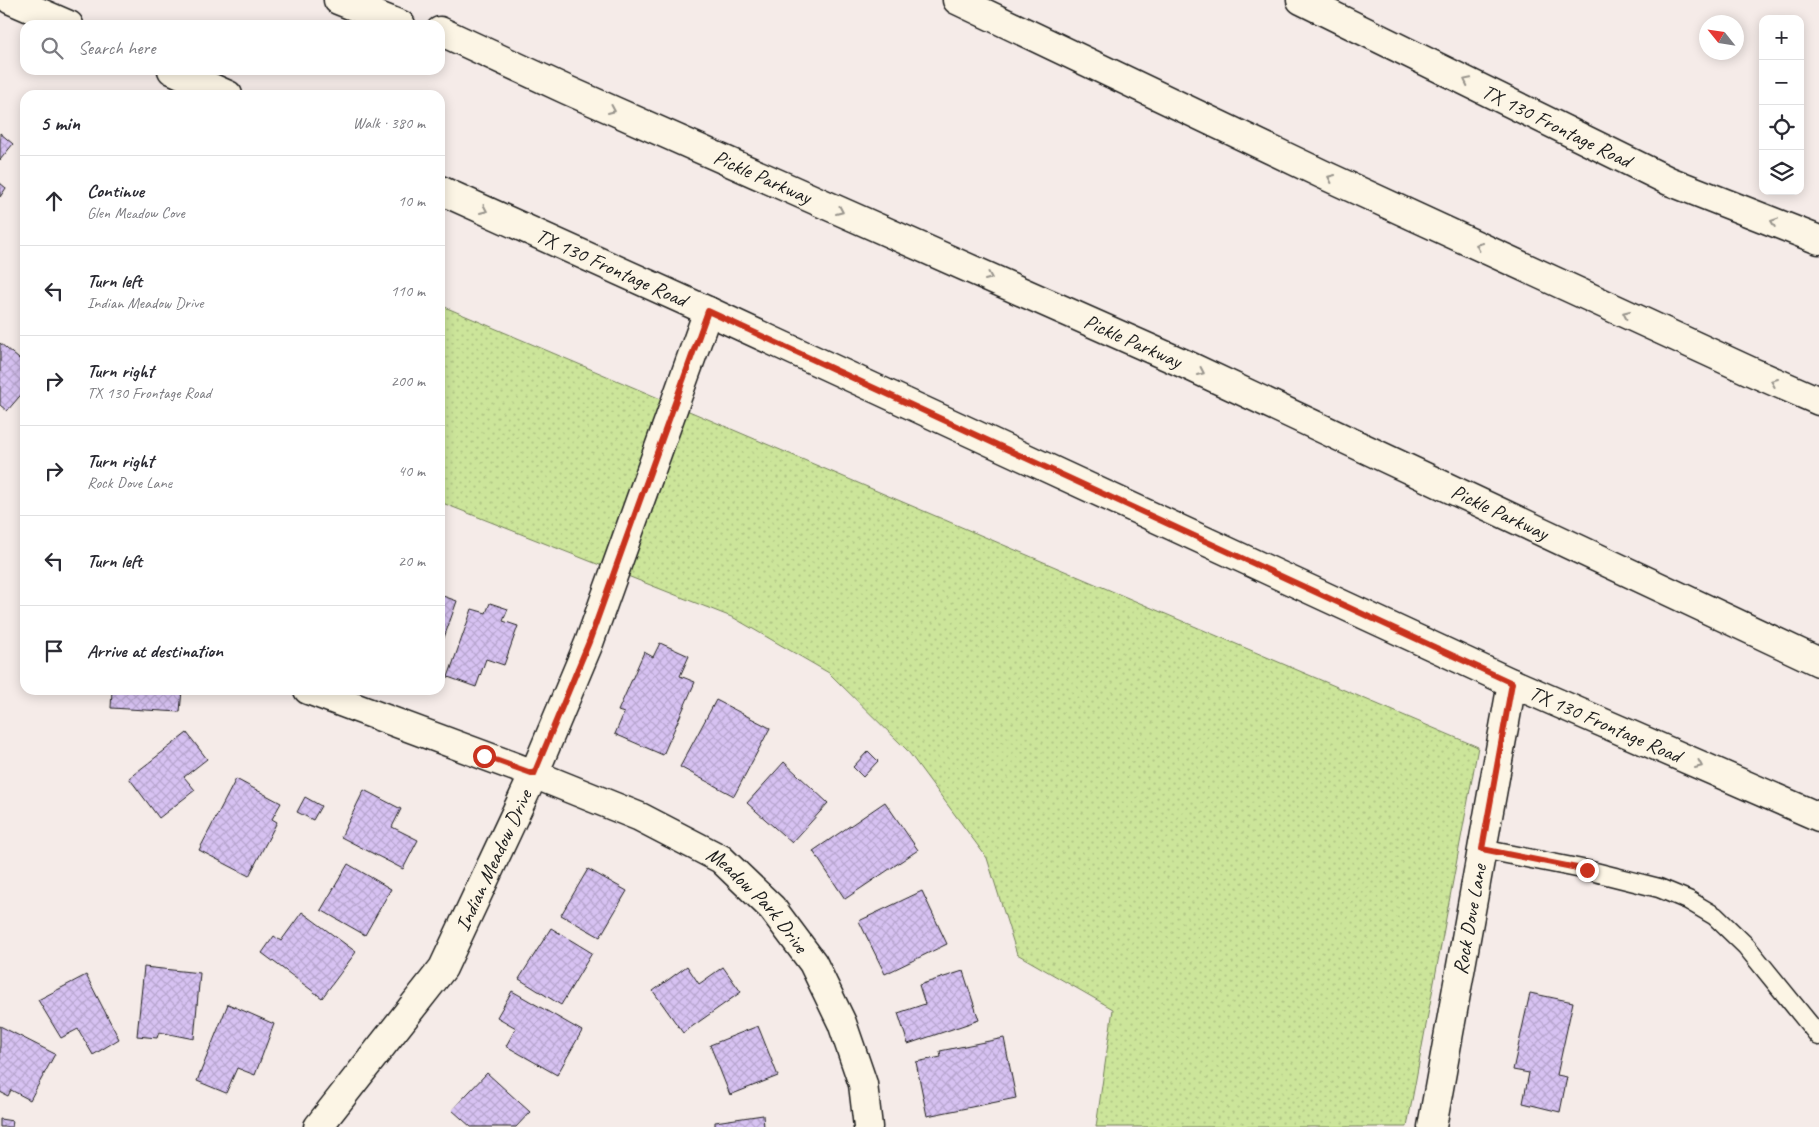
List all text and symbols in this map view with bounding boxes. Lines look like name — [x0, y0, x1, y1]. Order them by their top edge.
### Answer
north arrow — [1699, 15, 1744, 60]
map controls — [1759, 15, 1804, 195]
button: + — [1759, 15, 1804, 60]
search box — [20, 20, 445, 75]
icon: search — [38, 34, 66, 62]
text: Search here — [78, 36, 155, 60]
button: − — [1759, 60, 1804, 105]
one-way arrow — [1463, 77, 1472, 87]
street label: TX 130 Frontage Road — [1478, 78, 1639, 175]
one-way arrow — [607, 104, 616, 115]
button: locate — [1759, 105, 1804, 150]
text: 5 min — [40, 110, 80, 136]
text: Walk · 380 m — [353, 113, 425, 133]
street label: Pickle Parkway — [710, 144, 817, 210]
button: layers — [1759, 150, 1804, 195]
one-way arrow — [1327, 174, 1336, 185]
text: Continue — [87, 179, 144, 203]
icon: ahead — [40, 187, 68, 215]
text: 10 m — [398, 191, 425, 211]
text: Glen Meadow Cove — [87, 203, 185, 223]
one-way arrow — [479, 204, 488, 215]
one-way arrow — [835, 205, 844, 216]
one-way arrow — [1770, 218, 1778, 228]
street label: TX 130 Frontage Road — [532, 222, 694, 314]
one-way arrow — [1475, 242, 1484, 253]
text: Turn left — [87, 269, 142, 293]
one-way arrow — [984, 271, 993, 282]
icon: left — [40, 277, 68, 305]
text: 110 m — [391, 281, 425, 301]
text: Indian Meadow Drive — [87, 293, 204, 313]
street label: Pickle Parkway — [1080, 308, 1187, 375]
one-way arrow — [1622, 310, 1631, 321]
text: Turn right — [87, 359, 154, 383]
one-way arrow — [1196, 366, 1205, 376]
icon: right — [40, 367, 68, 395]
text: 200 m — [391, 371, 425, 391]
one-way arrow — [1770, 377, 1779, 388]
text: TX 130 Frontage Road — [87, 383, 211, 403]
text: Turn right — [87, 449, 154, 473]
icon: right — [40, 457, 68, 485]
text: 40 m — [398, 461, 425, 481]
text: Rock Dove Lane — [87, 473, 172, 493]
street label: Pickle Parkway — [1447, 478, 1554, 547]
icon: left — [40, 547, 68, 575]
text: Turn left — [87, 549, 142, 573]
text: 20 m — [398, 551, 425, 571]
icon: arrive — [40, 637, 68, 665]
text: Arrive at destination — [87, 639, 223, 663]
street label: TX 130 Frontage Road — [1526, 679, 1689, 770]
route start — [473, 745, 496, 768]
one-way arrow — [1694, 758, 1703, 769]
street label: Indian Meadow Drive — [449, 784, 539, 935]
street label: Meadow Park Drive — [702, 841, 814, 959]
route end — [1576, 859, 1599, 882]
street label: Rock Dove Lane — [1447, 861, 1492, 977]

